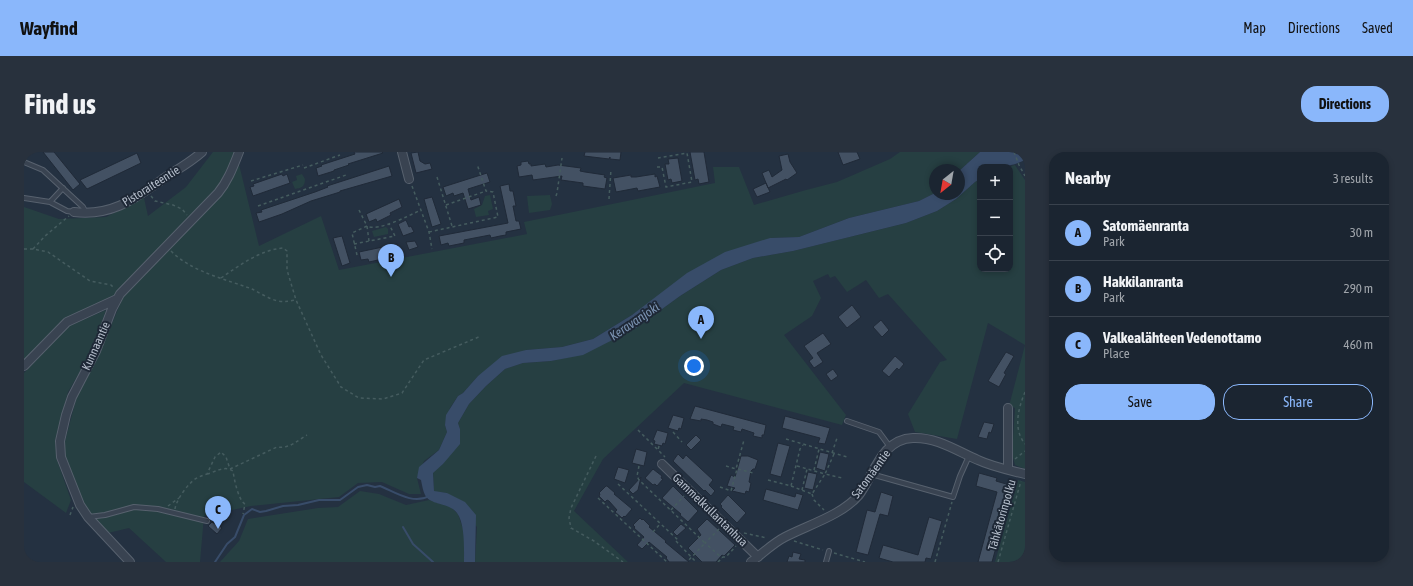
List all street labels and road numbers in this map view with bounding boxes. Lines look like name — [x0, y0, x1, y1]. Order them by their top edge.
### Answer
street label: Pistoraiteentie — [120, 163, 182, 209]
street label: Kunnaantie — [79, 319, 113, 373]
street label: Satomäentie — [849, 447, 893, 501]
street label: Gammelkullantanhua — [670, 471, 750, 549]
street label: Tähkätorinpolku — [985, 478, 1019, 552]

